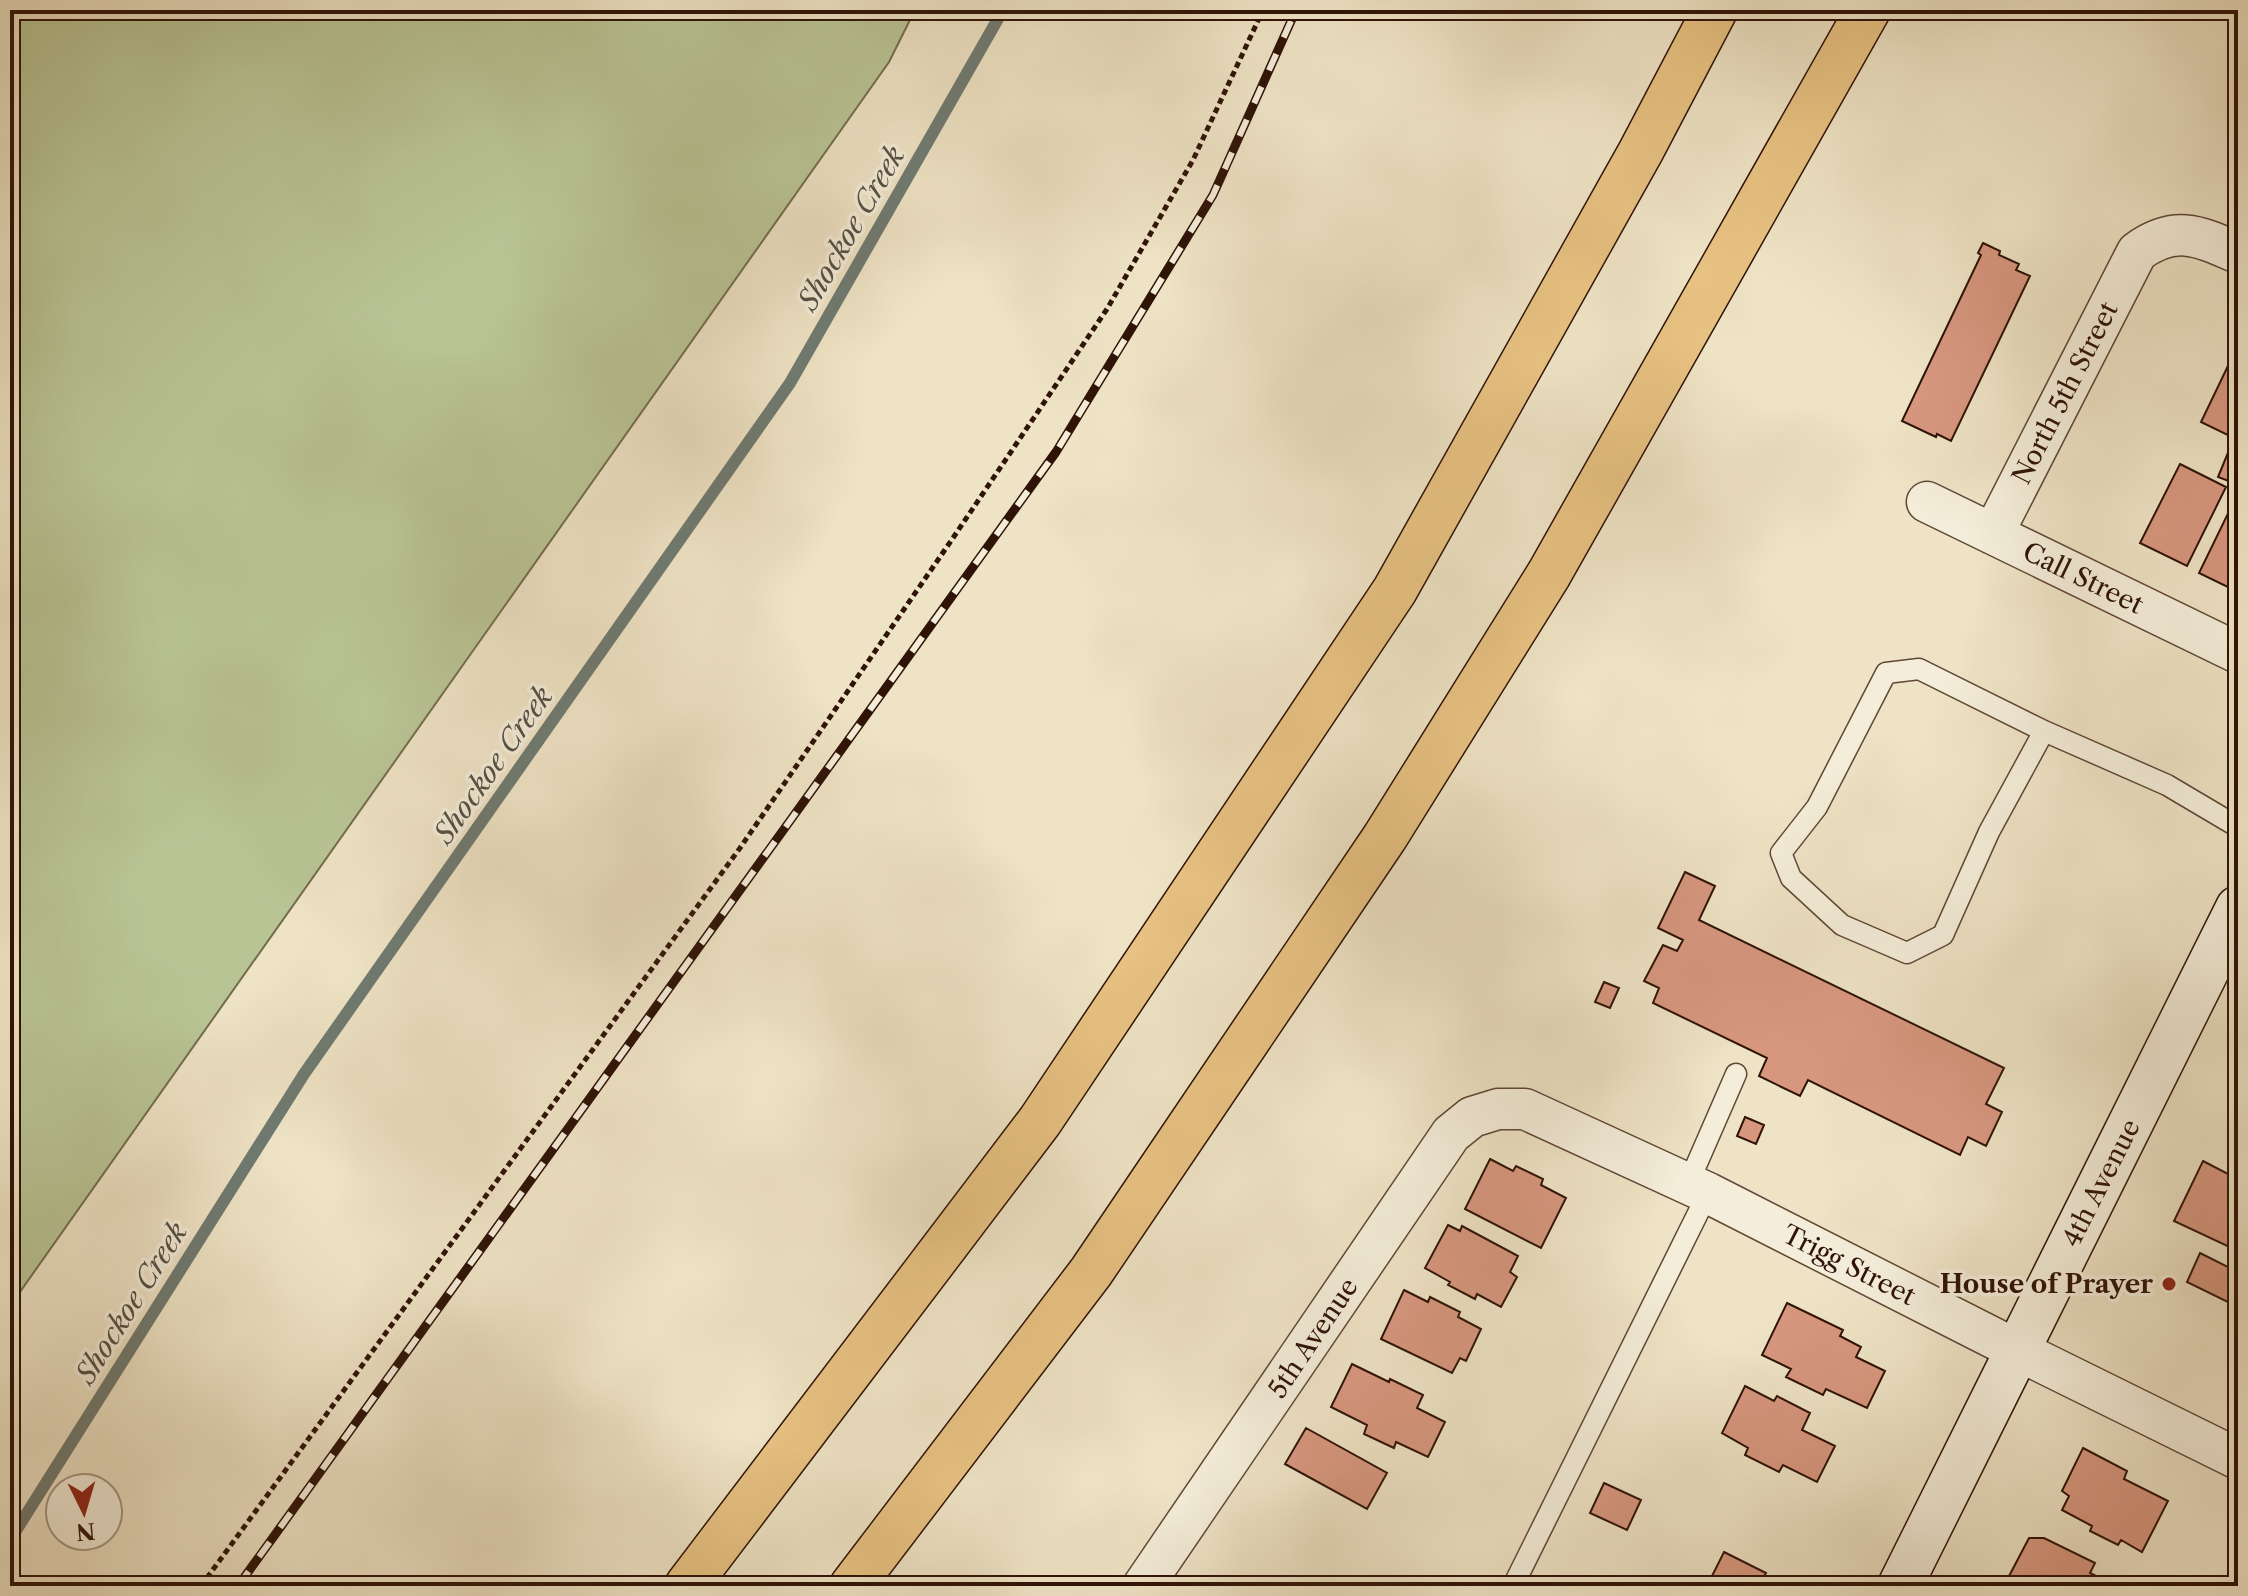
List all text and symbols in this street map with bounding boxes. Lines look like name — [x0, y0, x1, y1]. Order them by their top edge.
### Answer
water label: Shockoe Creek — [789, 140, 912, 318]
street label: North 5th Street — [2005, 296, 2125, 489]
street label: Call Street — [2018, 535, 2149, 621]
water label: Shockoe Creek — [425, 680, 560, 852]
street label: 4th Avenue — [2055, 1114, 2147, 1252]
water label: Shockoe Creek — [67, 1216, 194, 1391]
street label: Trigg Street — [1777, 1218, 1921, 1312]
place label: House of Prayer — [1940, 1268, 2153, 1300]
street label: 5th Avenue — [1261, 1272, 1365, 1404]
marker: House of Prayer — [2160, 1275, 2178, 1293]
north arrow — [44, 1472, 124, 1552]
text: N — [75, 1517, 96, 1546]

